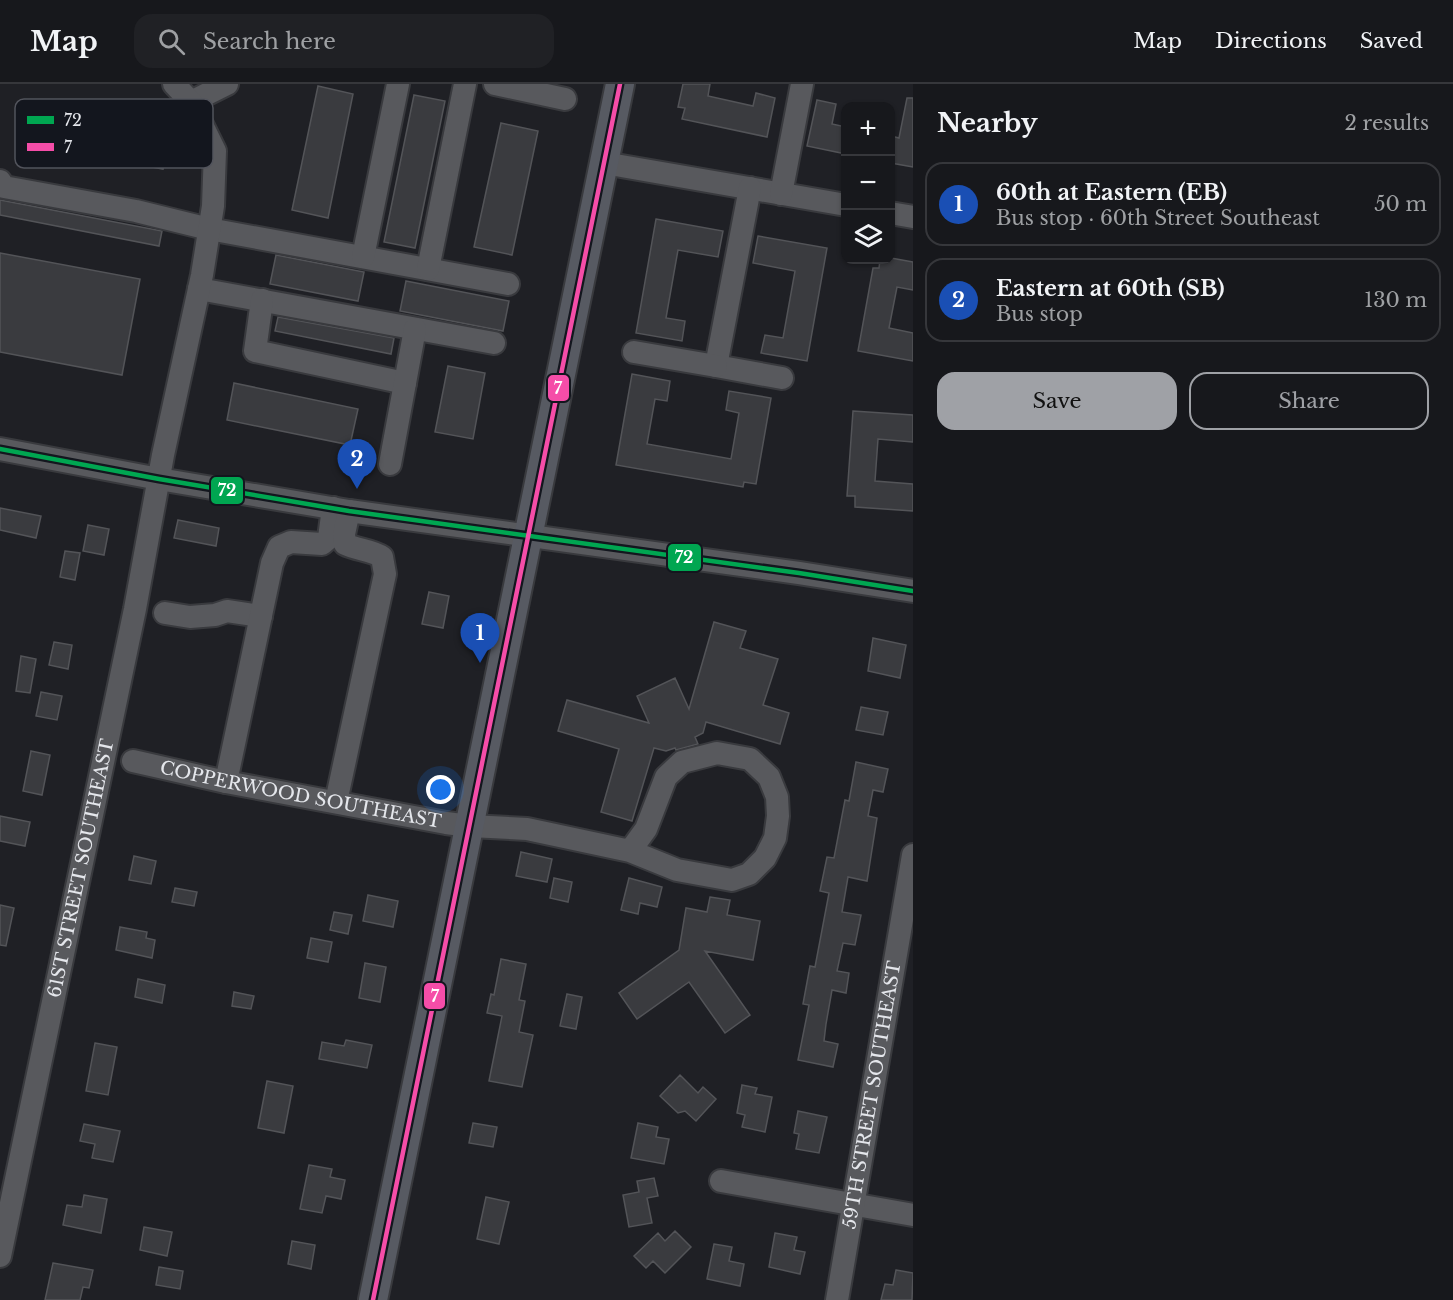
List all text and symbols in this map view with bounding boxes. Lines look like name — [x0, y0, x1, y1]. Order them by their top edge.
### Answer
search box — [134, 14, 554, 68]
text: Map — [30, 24, 98, 59]
icon: search — [155, 25, 188, 58]
text: Search here — [203, 28, 336, 55]
text: Map — [1133, 28, 1182, 54]
text: Directions — [1215, 28, 1327, 54]
text: Saved — [1360, 28, 1423, 54]
legend — [15, 99, 213, 168]
map controls — [841, 102, 895, 264]
button: + — [841, 102, 895, 156]
text: Nearby — [937, 107, 1038, 139]
text: 72 — [64, 110, 82, 130]
text: 2 results — [1345, 111, 1429, 135]
text: 7 — [64, 137, 73, 157]
button: − — [841, 156, 895, 210]
text: 60th at Eastern (EB) — [996, 179, 1227, 206]
text: 1 — [954, 192, 963, 216]
text: 50 m — [1374, 192, 1427, 216]
text: Bus stop · 60th Street Southeast — [996, 206, 1320, 230]
button: layers — [841, 210, 895, 264]
text: Eastern at 60th (SB) — [996, 275, 1225, 302]
text: 2 — [952, 288, 965, 312]
text: 130 m — [1364, 288, 1427, 312]
text: Bus stop — [996, 302, 1083, 326]
button: Save — [937, 372, 1177, 430]
button: Share — [1189, 372, 1429, 430]
line badge: 7 — [547, 374, 570, 402]
text: 7 — [554, 378, 563, 398]
pin: 2 — [338, 440, 376, 489]
line badge: 72 — [210, 476, 244, 505]
text: 72 — [218, 480, 236, 500]
line badge: 72 — [667, 543, 702, 572]
text: 72 — [675, 547, 693, 567]
pin: 1 — [460, 614, 500, 663]
street label: 61ST STREET SOUTHEAST — [43, 737, 119, 1000]
street label: COPPERWOOD SOUTHEAST — [158, 756, 444, 833]
your location — [426, 775, 455, 804]
street label: 59TH STREET SOUTHEAST — [838, 959, 906, 1231]
line badge: 7 — [423, 982, 446, 1010]
text: 7 — [431, 986, 440, 1006]

